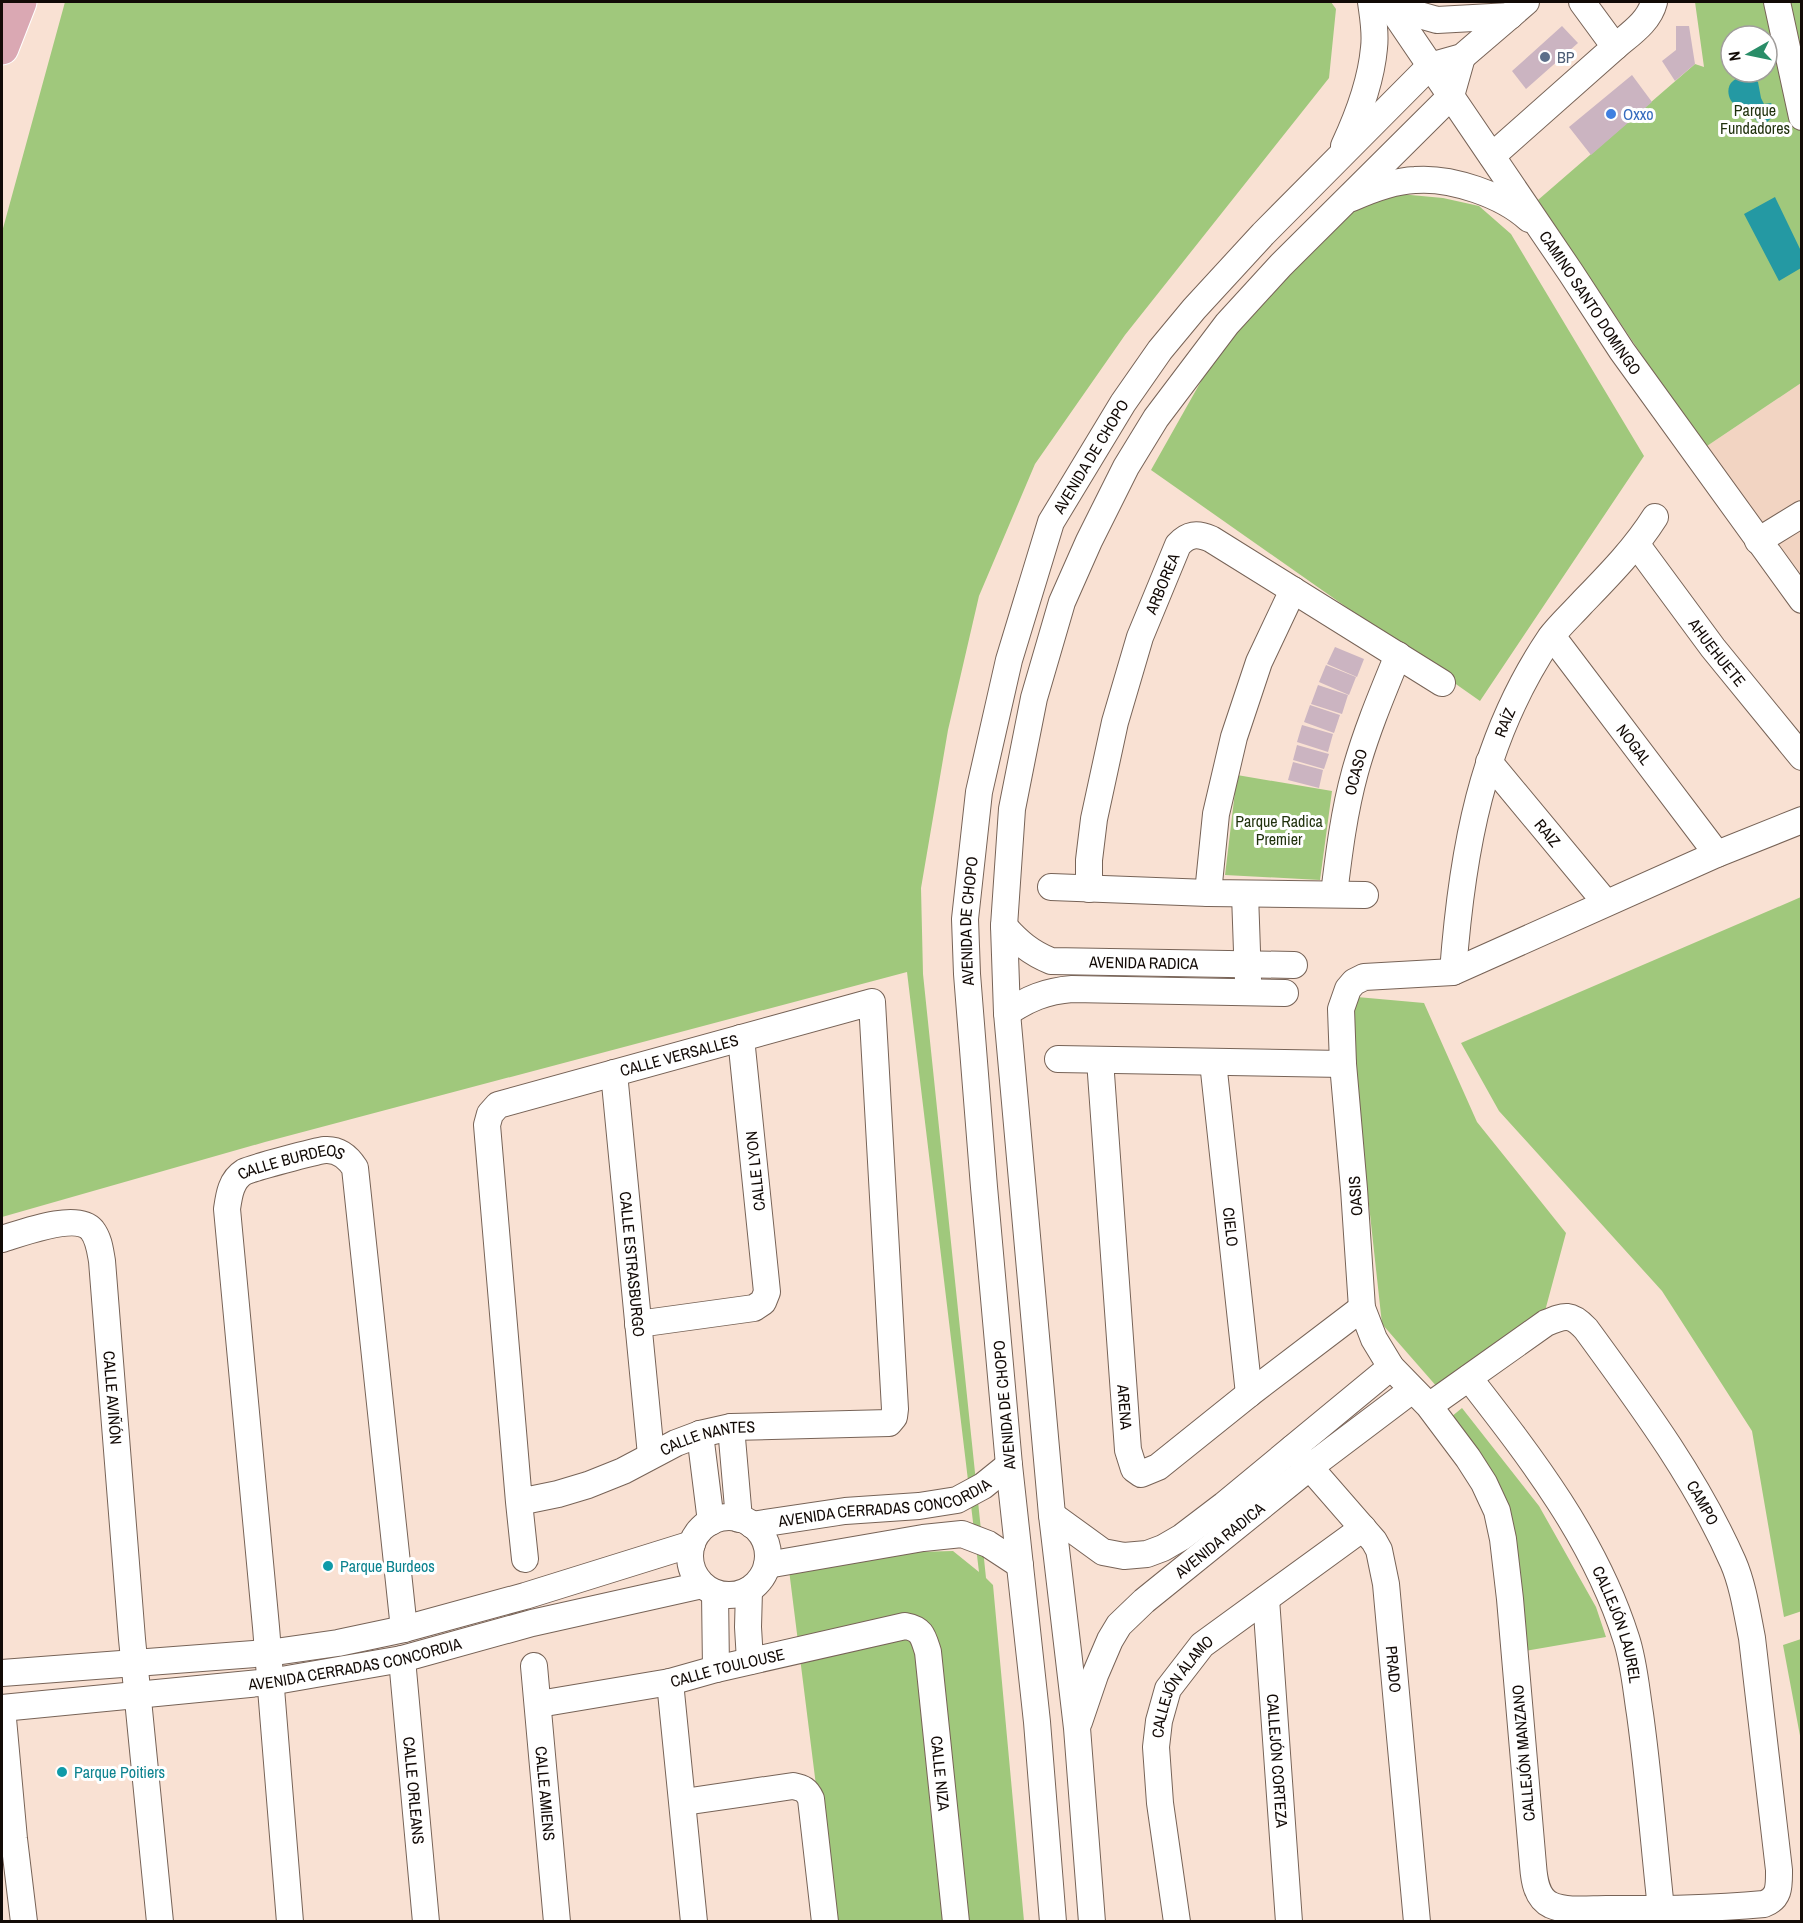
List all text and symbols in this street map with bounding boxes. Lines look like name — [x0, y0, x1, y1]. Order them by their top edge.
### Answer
north arrow — [1719, 24, 1779, 84]
place label: BP — [1557, 46, 1575, 68]
marker: BP — [1538, 50, 1552, 64]
text: N — [1723, 50, 1746, 63]
park label: Parque Fundadores — [1720, 99, 1790, 139]
place label: Oxxo — [1623, 103, 1654, 125]
marker: Oxxo — [1604, 107, 1618, 121]
street label: CAMINO SANTO DOMINGO — [1534, 226, 1647, 379]
street label: AVENIDA DE CHOPO — [1047, 395, 1134, 518]
street label: ARBOREA — [1139, 549, 1185, 618]
street label: AHUEHUETE — [1683, 613, 1751, 691]
street label: RAÍZ — [1489, 704, 1520, 740]
street label: NOGAL — [1611, 719, 1657, 770]
street label: OCASO — [1339, 746, 1372, 797]
park label: Parque Radica Premier — [1235, 810, 1323, 850]
street label: RAIZ — [1530, 814, 1566, 851]
street label: AVENIDA DE CHOPO — [954, 855, 983, 988]
street label: AVENIDA RADICA — [1088, 951, 1199, 974]
street label: CALLE VERSALLES — [617, 1029, 741, 1081]
street label: CALLE LYON — [740, 1130, 770, 1212]
street label: CALLE BURDEOS — [233, 1139, 350, 1185]
street label: OASIS — [1343, 1175, 1367, 1217]
street label: CALLE ESTRASBURGO — [615, 1190, 650, 1338]
street label: CIELO — [1218, 1206, 1244, 1248]
street label: AVENIDA DE CHOPO — [987, 1340, 1021, 1471]
street label: CALLE AVIÑÓN — [98, 1350, 128, 1445]
street label: ARENA — [1112, 1383, 1138, 1431]
street label: CALLE NANTES — [656, 1415, 756, 1461]
street label: AVENIDA CERRADAS CONCORDIA — [776, 1473, 996, 1532]
street label: CAMPO — [1682, 1476, 1724, 1529]
street label: AVENIDA RADICA — [1169, 1497, 1269, 1584]
place label: Parque Burdeos — [340, 1555, 435, 1577]
marker: Parque Burdeos — [321, 1559, 335, 1573]
street label: CALLEJÓN LAUREL — [1587, 1562, 1647, 1685]
street label: CALLEJÓN ÁLAMO — [1146, 1630, 1217, 1739]
street label: AVENIDA CERRADAS CONCORDIA — [246, 1632, 464, 1695]
street label: CALLE TOULOUSE — [668, 1643, 787, 1692]
street label: PRADO — [1381, 1645, 1407, 1694]
street label: CALLEJÓN MANZANO — [1506, 1684, 1540, 1822]
street label: CALLEJÓN CORTEZA — [1262, 1693, 1293, 1828]
street label: CALLE NIZA — [926, 1735, 955, 1812]
street label: CALLE ORLEANS — [398, 1736, 430, 1845]
street label: CALLE AMIENS — [530, 1745, 561, 1842]
place label: Parque Poitiers — [74, 1761, 165, 1783]
marker: Parque Poitiers — [55, 1765, 69, 1779]

